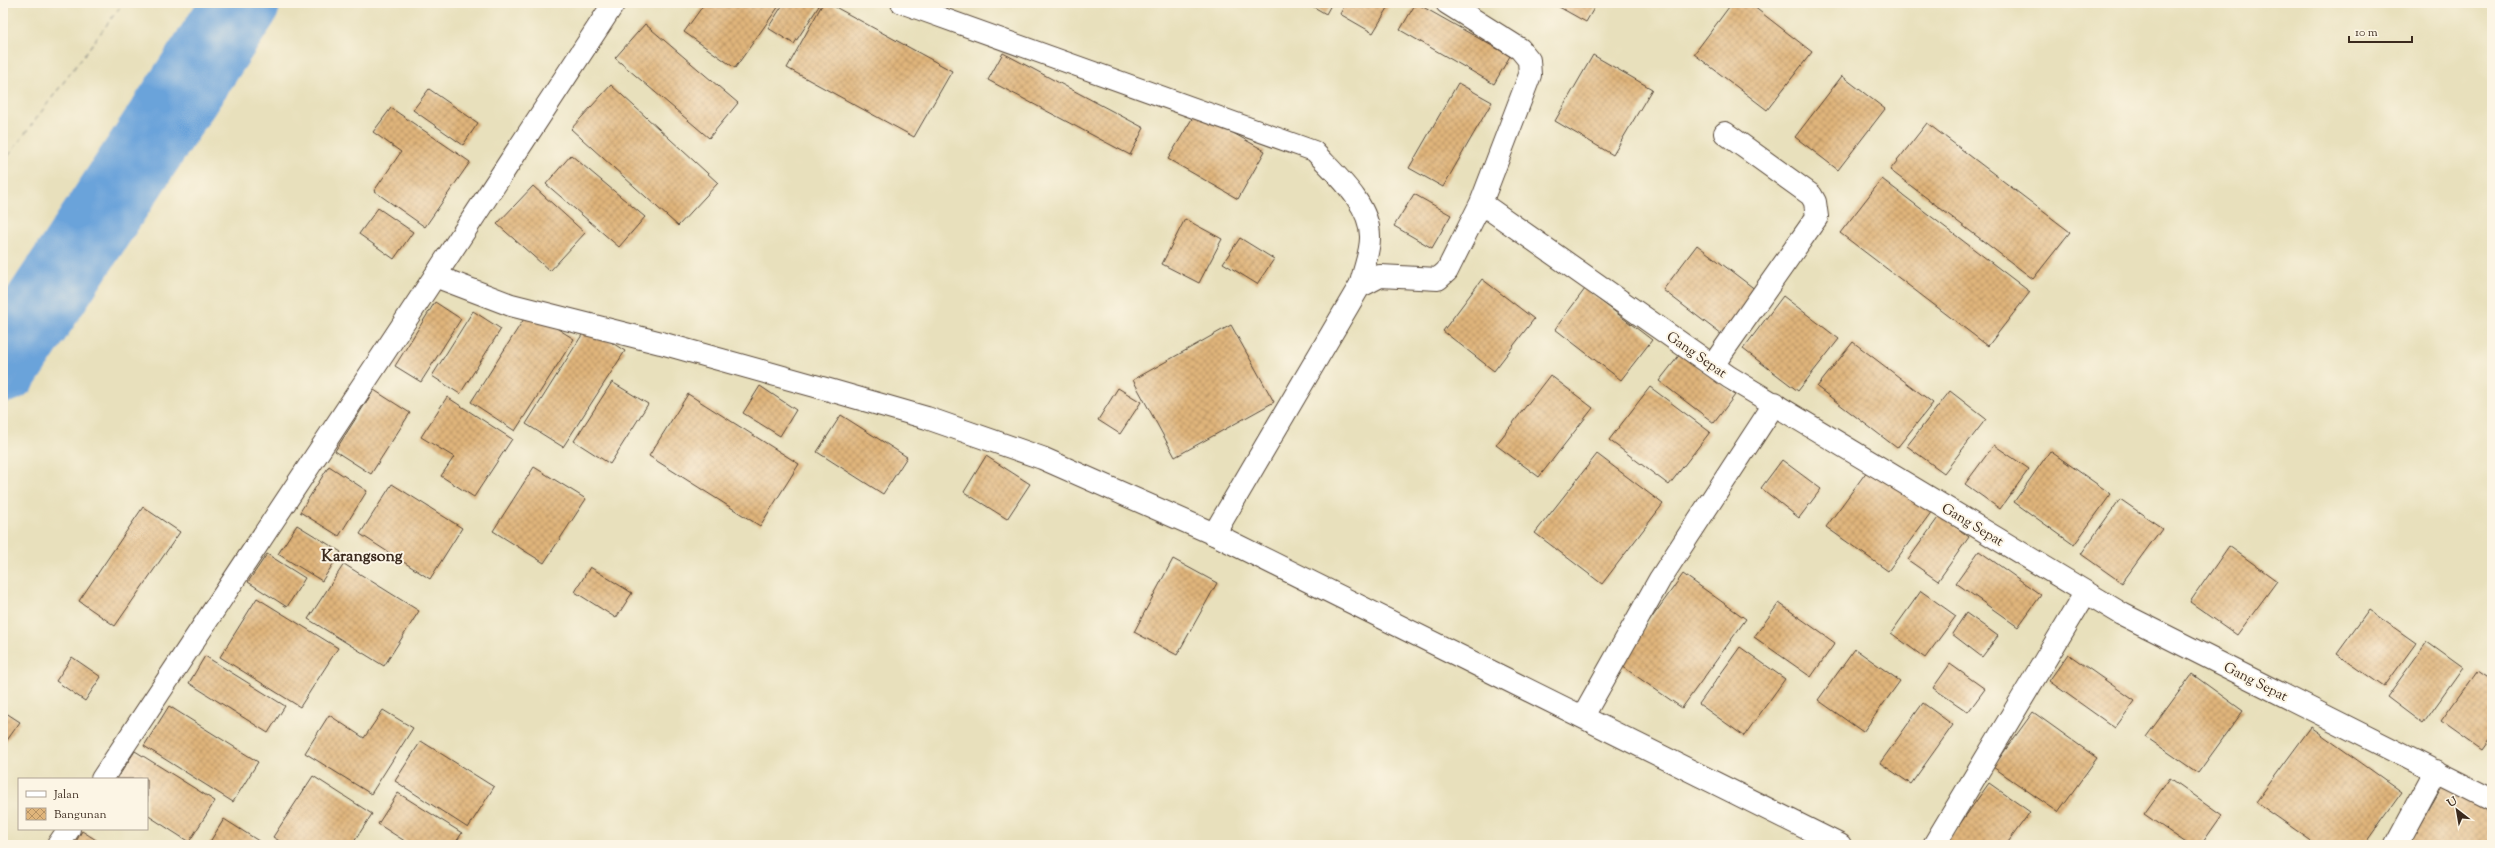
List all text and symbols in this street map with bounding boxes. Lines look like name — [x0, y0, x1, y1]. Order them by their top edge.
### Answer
scale bar — [2349, 18, 2412, 44]
text: 10 m — [2355, 24, 2378, 42]
street label: Gang Sepat — [1662, 328, 1730, 384]
street label: Gang Sepat — [1937, 499, 2007, 552]
district label: Karangsong — [321, 546, 403, 569]
street label: Gang Sepat — [2220, 658, 2291, 708]
legend — [18, 778, 148, 830]
text: Jalan — [53, 786, 79, 804]
north arrow — [2437, 790, 2477, 830]
text: U — [2444, 793, 2460, 812]
text: Bangunan — [54, 806, 107, 824]

